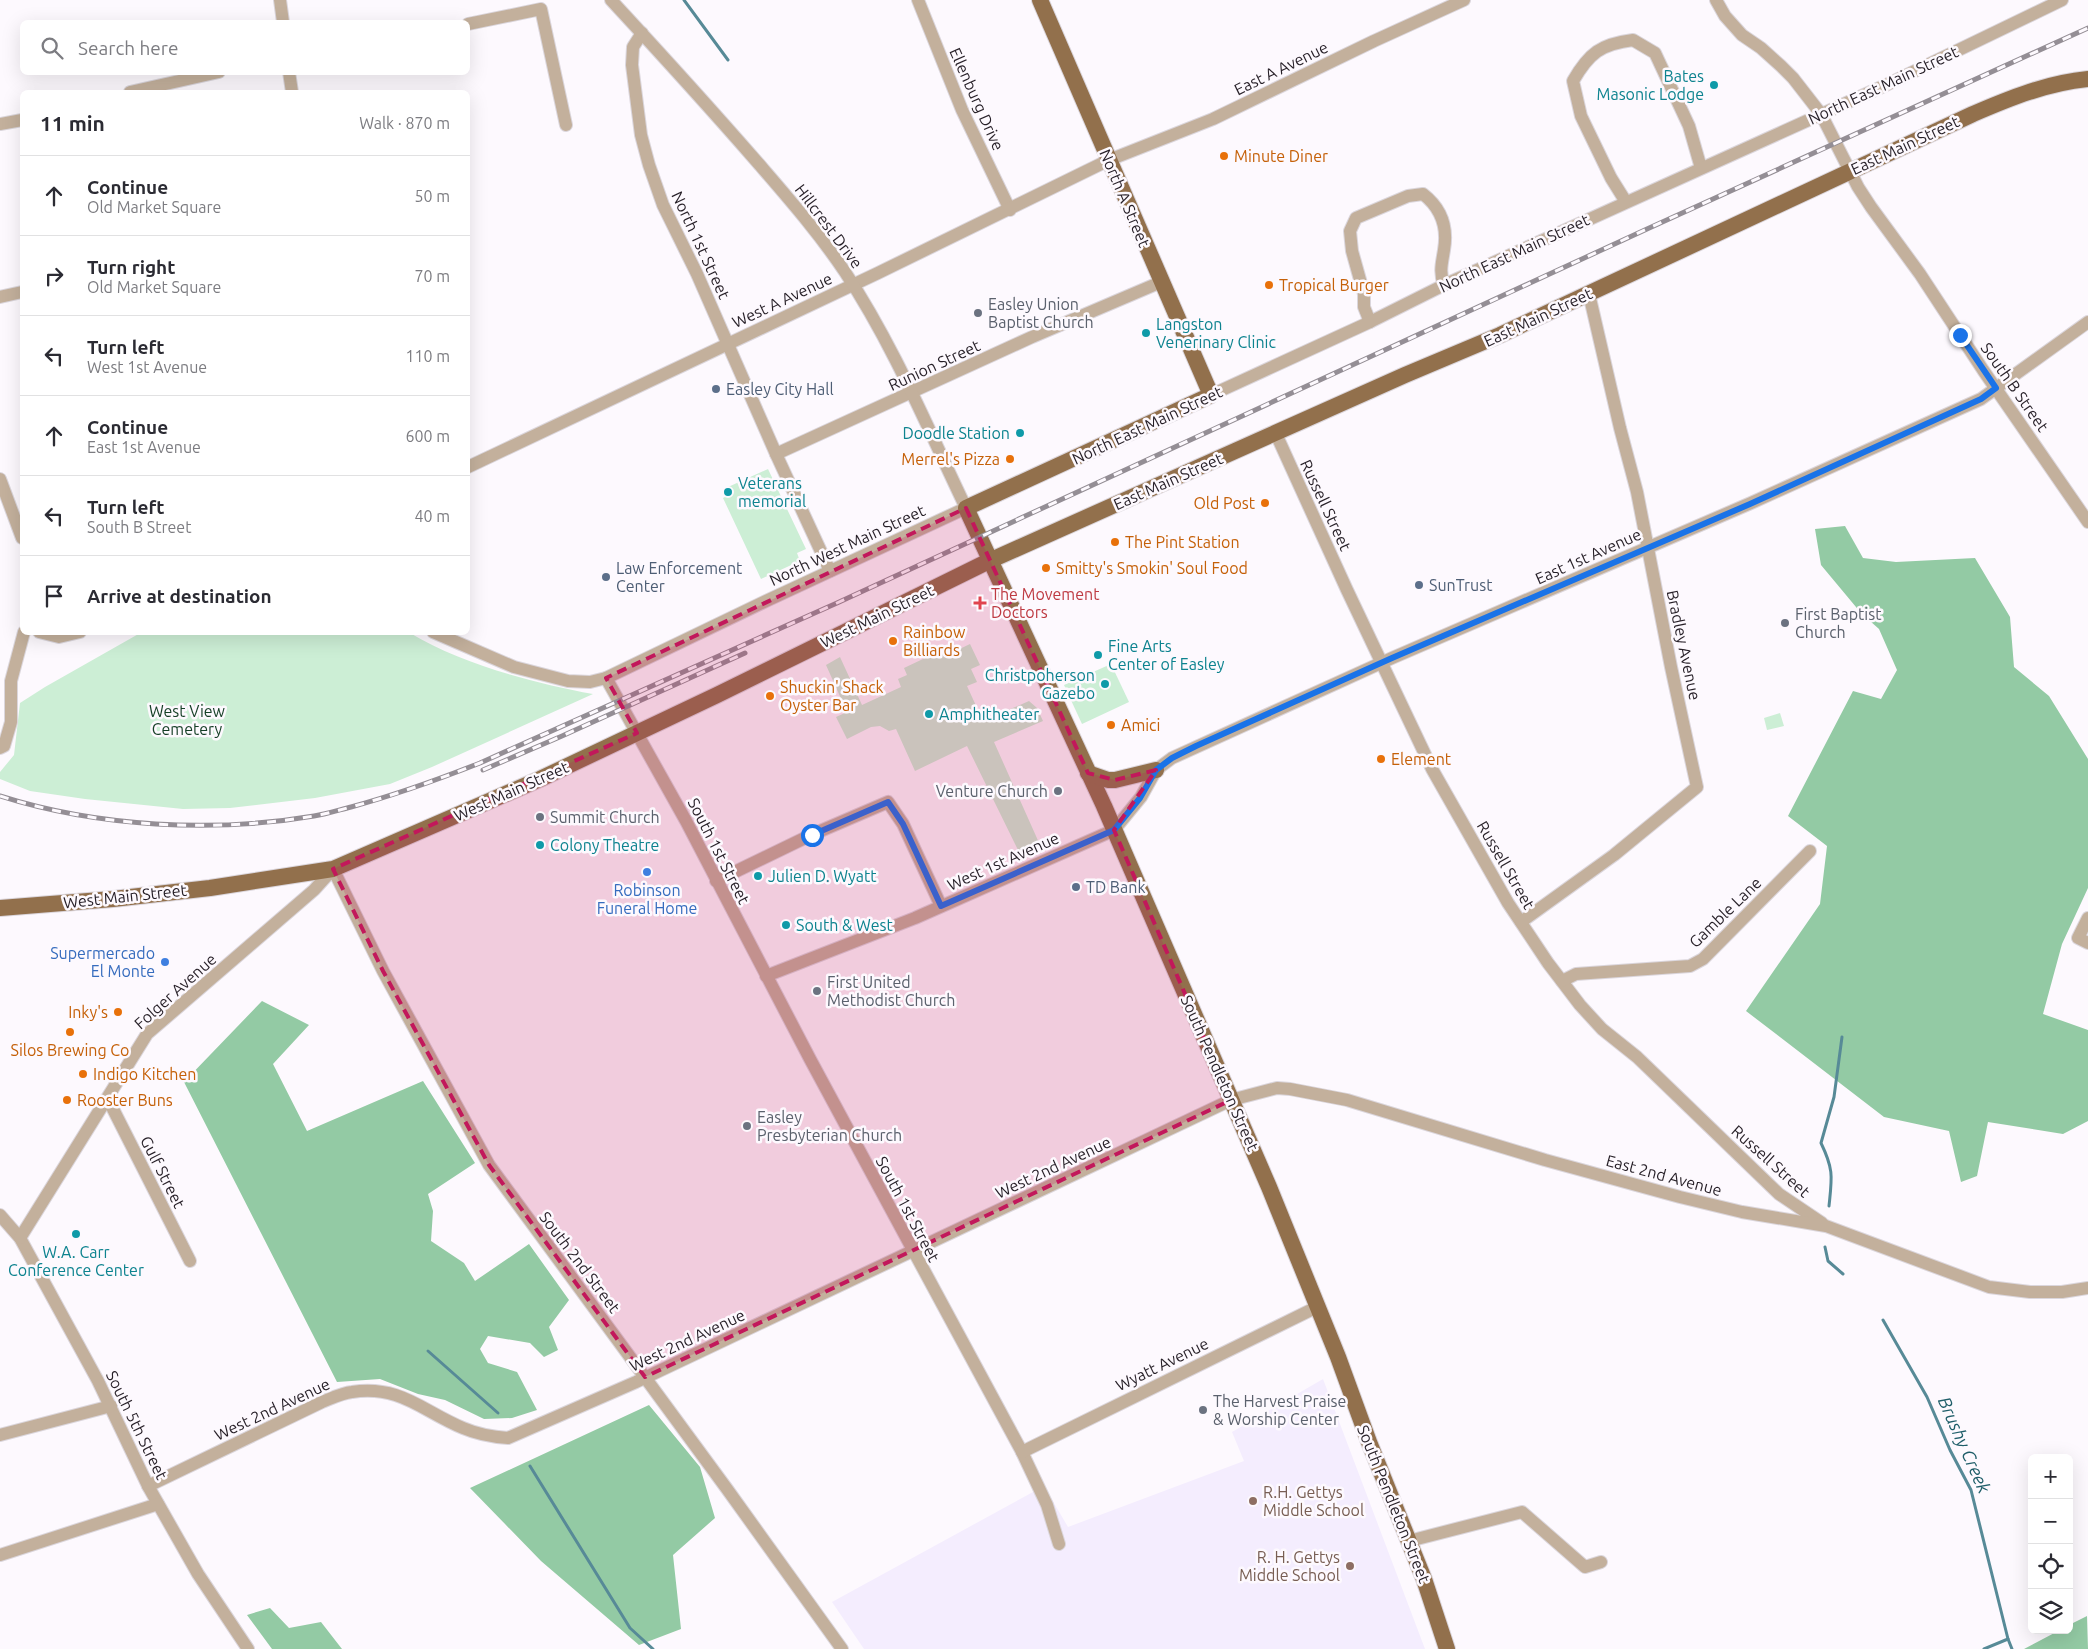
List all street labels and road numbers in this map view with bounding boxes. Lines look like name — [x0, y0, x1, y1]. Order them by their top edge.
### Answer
street label: East A Avenue — [1231, 38, 1331, 98]
street label: North East Main Street — [1805, 42, 1962, 128]
street label: Ellenburg Drive — [946, 45, 1008, 153]
street label: East Main Street — [1848, 112, 1963, 178]
street label: North A Street — [1096, 146, 1154, 250]
street label: Hillcrest Drive — [792, 180, 866, 272]
street label: North 1st Street — [668, 188, 734, 302]
street label: North East Main Street — [1436, 210, 1593, 296]
street label: West A Avenue — [729, 269, 835, 331]
street label: East Main Street — [1481, 284, 1596, 350]
street label: Runion Street — [885, 336, 983, 394]
street label: South B Street — [1978, 339, 2053, 436]
street label: North East Main Street — [1069, 382, 1226, 468]
street label: East Main Street — [1111, 449, 1226, 513]
street label: Russell Street — [1297, 457, 1355, 554]
street label: North West Main Street — [766, 501, 928, 589]
street label: East 1st Avenue — [1532, 525, 1644, 587]
street label: West Main Street — [817, 580, 937, 651]
street label: Bradley Avenue — [1664, 588, 1704, 702]
street label: West Main Street — [451, 757, 572, 824]
street label: South 1st Street — [685, 795, 754, 908]
street label: Russell Street — [1474, 818, 1539, 913]
street label: West 1st Avenue — [944, 828, 1062, 894]
street label: Gamble Lane — [1685, 873, 1765, 951]
street label: West Main Street — [63, 881, 188, 911]
street label: Folger Avenue — [130, 950, 220, 1032]
street label: South Pendleton Street — [1177, 992, 1263, 1154]
street label: Russell Street — [1728, 1121, 1814, 1201]
street label: West 2nd Avenue — [992, 1132, 1114, 1202]
street label: Gulf Street — [137, 1133, 189, 1212]
street label: East 2nd Avenue — [1604, 1151, 1724, 1199]
street label: South 1st Street — [873, 1153, 944, 1265]
street label: South 2nd Street — [536, 1208, 624, 1317]
street label: West 2nd Avenue — [626, 1305, 748, 1375]
street label: Wyatt Avenue — [1113, 1334, 1211, 1394]
street label: South 5th Street — [103, 1368, 171, 1483]
street label: West 2nd Avenue — [211, 1374, 333, 1444]
street label: South Pendleton Street — [1354, 1422, 1434, 1586]

